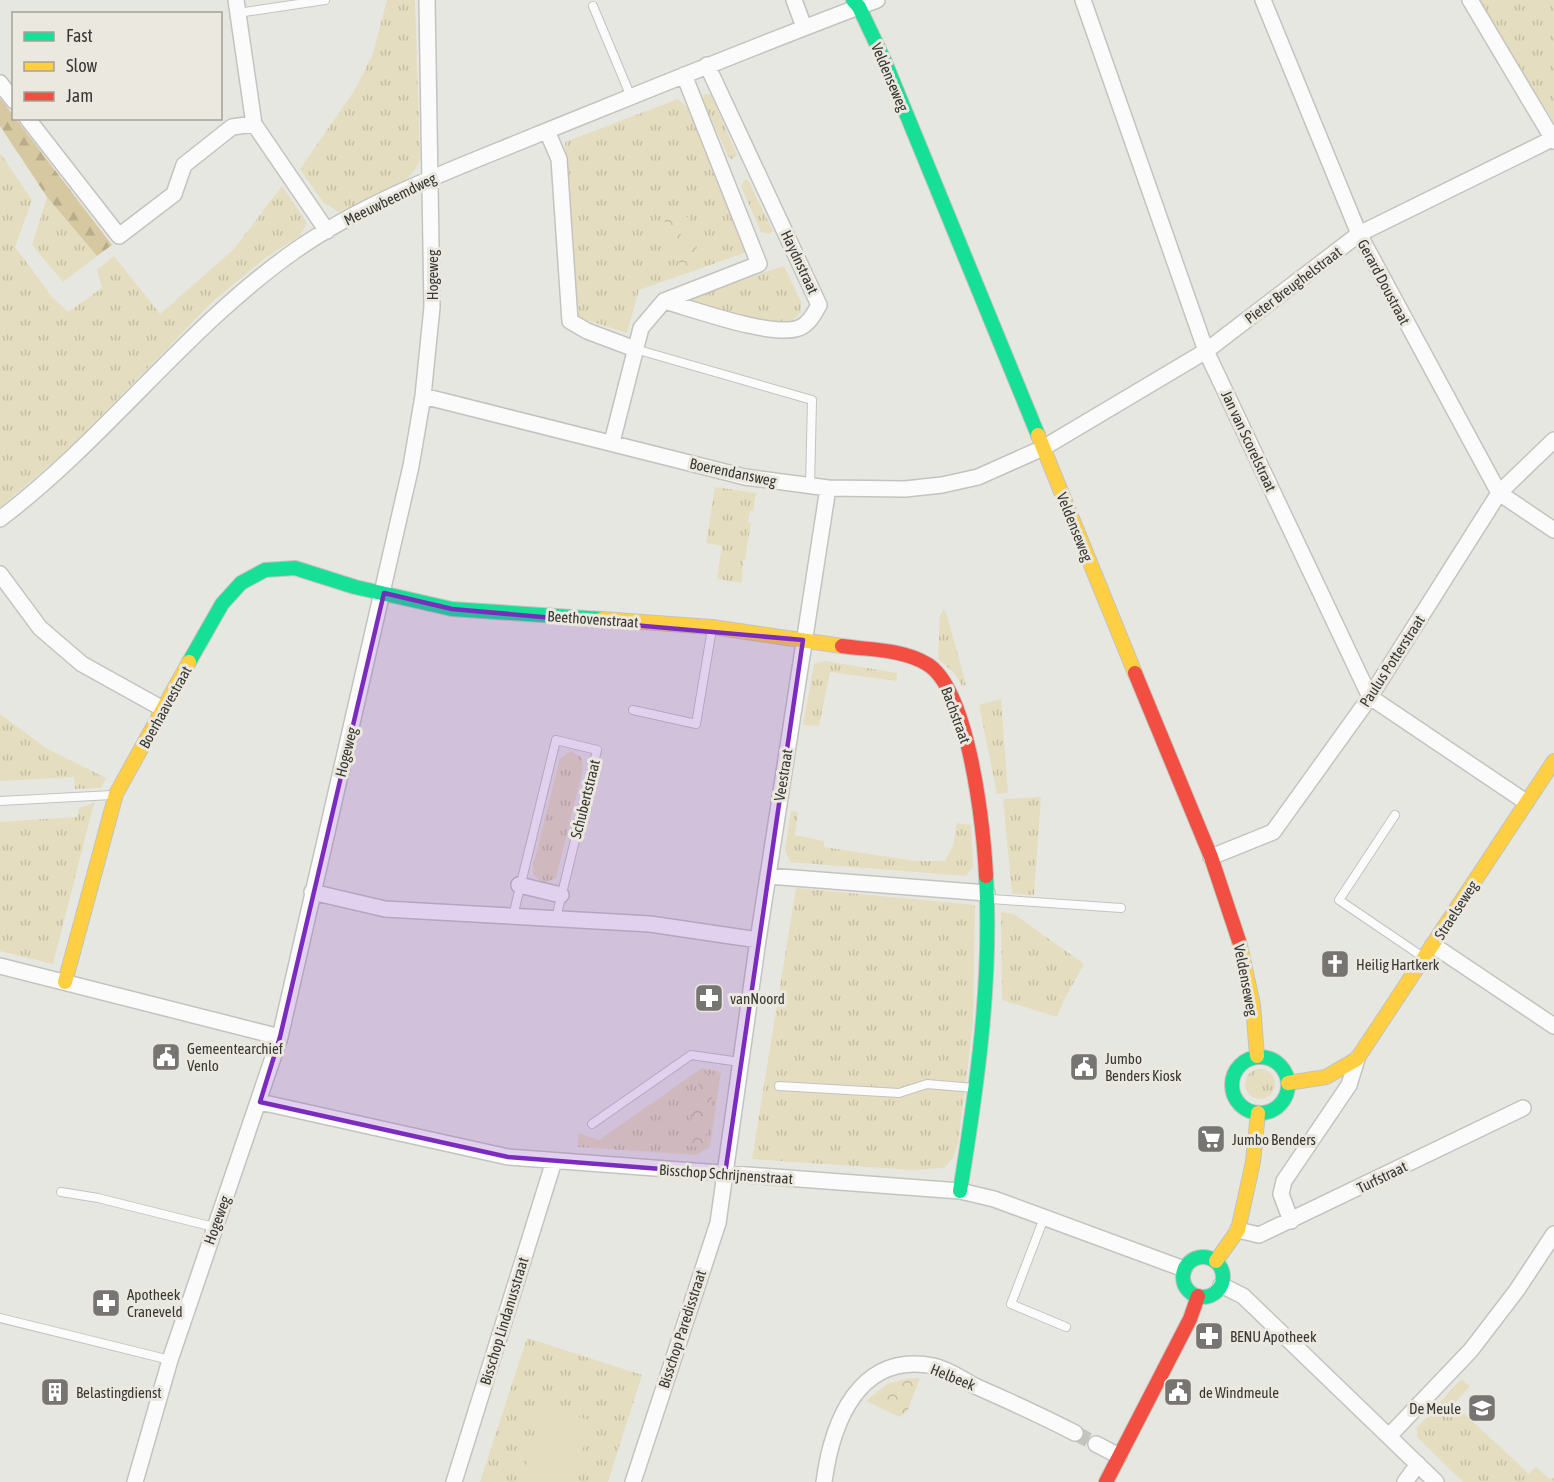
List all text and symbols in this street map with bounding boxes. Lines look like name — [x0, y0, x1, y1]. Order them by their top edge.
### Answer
legend — [12, 12, 222, 120]
text: Fast — [66, 25, 93, 46]
street label: Veldenseweg — [868, 40, 912, 114]
text: Slow — [66, 55, 97, 76]
text: Jam — [66, 85, 93, 106]
street label: Meeuwbeemdweg — [341, 169, 439, 229]
street label: Haydnstraat — [778, 228, 822, 296]
street label: Gerard Doustraat — [1354, 236, 1414, 328]
street label: Pieter Breughelstraat — [1241, 243, 1345, 327]
street label: Hogeweg — [424, 249, 441, 300]
street label: Jan van Scorelstraat — [1218, 388, 1280, 494]
street label: Boerendansweg — [688, 455, 778, 490]
street label: Veldenseweg — [1053, 490, 1097, 564]
street label: Beethovenstraat — [547, 607, 639, 631]
street label: Paulus Potterstraat — [1356, 612, 1428, 710]
street label: Boerhaavestraat — [135, 663, 195, 751]
street label: Bachstraat — [938, 684, 974, 746]
street label: Hogeweg — [332, 725, 361, 779]
street label: Veestraat — [771, 748, 795, 802]
street label: Schubertstraat — [567, 758, 603, 840]
street label: Straelseweg — [1431, 877, 1482, 943]
street label: Veldenseweg — [1231, 943, 1261, 1018]
church icon: Heilig Hartkerk — [1319, 948, 1351, 980]
place label: Heilig Hartkerk — [1356, 956, 1440, 973]
pharmacy icon: vanNoord — [693, 982, 725, 1014]
place label: vanNoord — [730, 990, 785, 1007]
place label: Gemeentearchief Venlo — [187, 1040, 283, 1074]
public building icon: Gemeentearchief Venlo — [150, 1041, 182, 1073]
place label: Jumbo Benders Kiosk — [1105, 1050, 1182, 1084]
public building icon: Jumbo Benders Kiosk — [1068, 1051, 1100, 1083]
supermarket icon: Jumbo Benders — [1195, 1123, 1227, 1155]
place label: Jumbo Benders — [1232, 1131, 1316, 1148]
street label: Turfstraat — [1354, 1158, 1410, 1196]
street label: Bisschop Schrijnenstraat — [659, 1161, 793, 1187]
street label: Hogeweg — [200, 1193, 234, 1247]
street label: Bisschop Lindanusstraat — [476, 1255, 532, 1387]
street label: Bisschop Paredisstraat — [655, 1268, 709, 1390]
place label: Apotheek Craneveld — [127, 1286, 183, 1320]
pharmacy icon: Apotheek Craneveld — [90, 1287, 122, 1319]
pharmacy icon: BENU Apotheek — [1193, 1320, 1225, 1352]
place label: BENU Apotheek — [1230, 1328, 1317, 1345]
street label: Helbeek — [928, 1360, 978, 1394]
building icon: Belastingdienst — [39, 1376, 71, 1408]
public building icon: de Windmeule — [1162, 1376, 1194, 1408]
place label: Belastingdienst — [76, 1384, 162, 1401]
place label: de Windmeule — [1199, 1384, 1279, 1401]
school or university icon: De Meule — [1466, 1392, 1498, 1424]
place label: De Meule — [1409, 1400, 1461, 1417]

